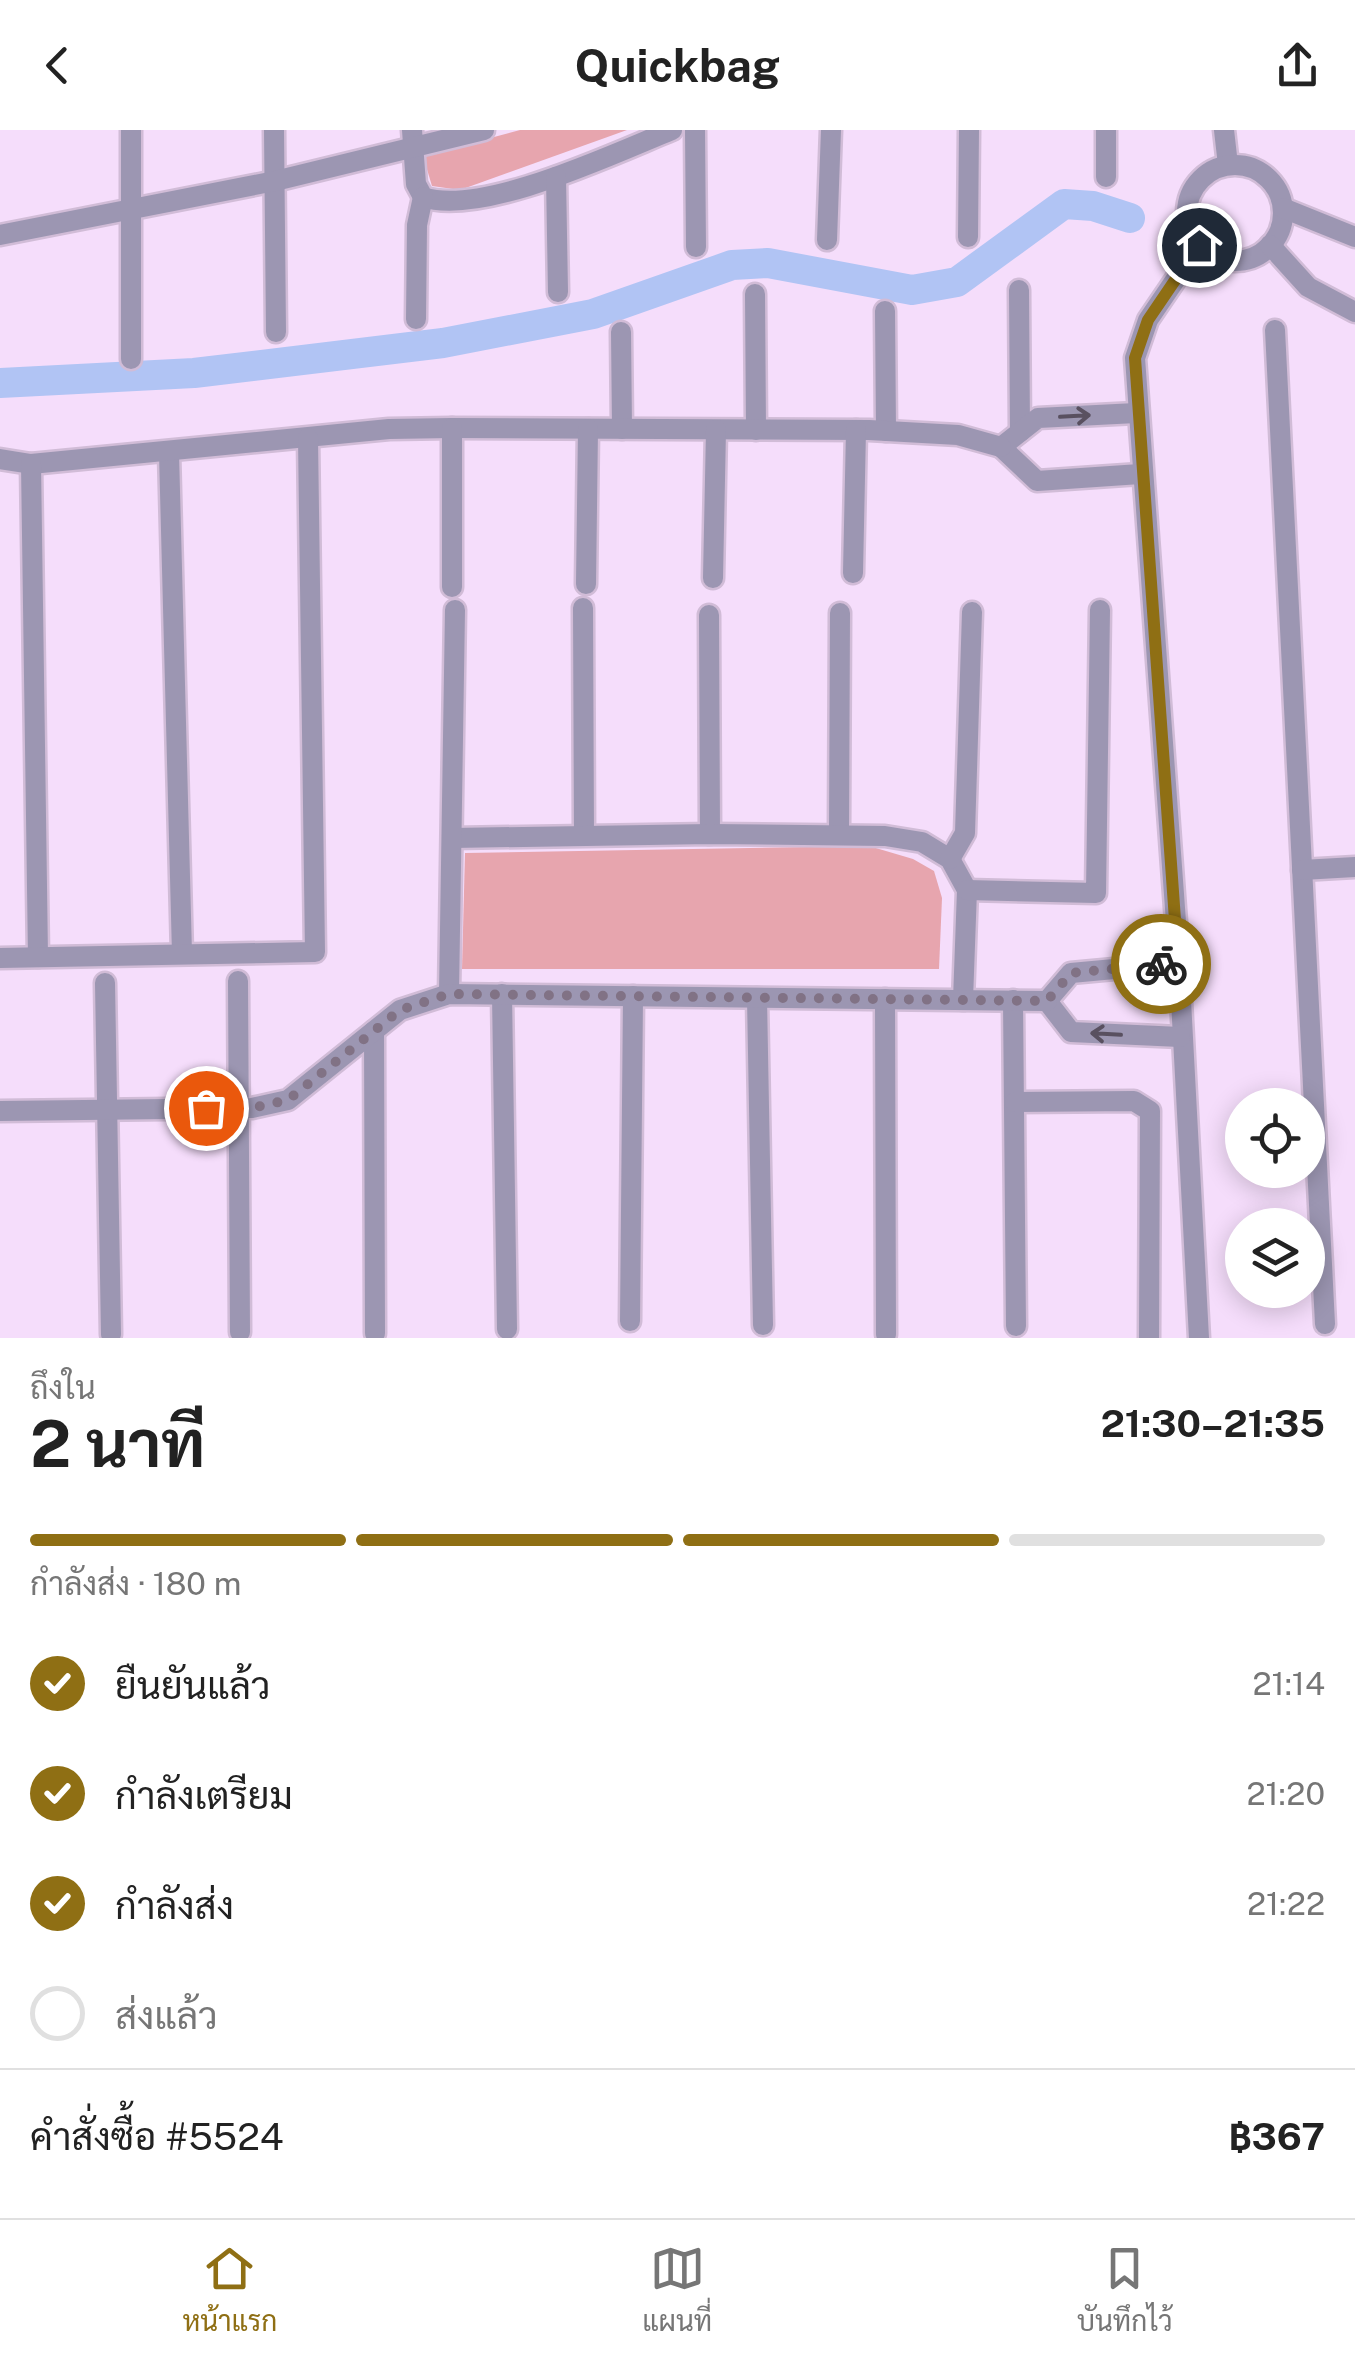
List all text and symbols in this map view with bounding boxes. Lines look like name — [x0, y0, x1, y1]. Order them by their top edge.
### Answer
icon: back — [30, 38, 85, 93]
icon: share — [1270, 38, 1325, 93]
text: Quickbag — [575, 39, 780, 92]
pin — [1157, 203, 1242, 288]
icon: home — [1172, 218, 1227, 273]
one-way arrow — [1059, 406, 1091, 425]
courier — [1111, 914, 1211, 1014]
icon: bike — [1134, 937, 1189, 992]
one-way arrow — [1090, 1025, 1122, 1044]
pin — [164, 1066, 249, 1151]
icon: bag — [179, 1081, 234, 1136]
map controls — [1225, 1088, 1325, 1308]
button: locate — [1225, 1088, 1325, 1188]
button: layers — [1225, 1208, 1325, 1308]
text: ถึงใน — [30, 1369, 96, 1406]
text: 21:30–21:35 — [1101, 1401, 1325, 1446]
text: 2 นาที — [30, 1405, 205, 1482]
text: กำลังส่ง · 180 m — [30, 1565, 241, 1602]
icon: check — [30, 1656, 85, 1711]
text: ยืนยันแล้ว — [115, 1663, 270, 1708]
text: 21:14 — [1253, 1665, 1325, 1702]
icon: check — [30, 1766, 85, 1821]
text: กำลังเตรียม — [115, 1773, 293, 1818]
text: 21:20 — [1246, 1775, 1325, 1812]
icon: check — [30, 1876, 85, 1931]
text: กำลังส่ง — [115, 1883, 234, 1928]
text: 21:22 — [1247, 1885, 1325, 1922]
text: ส่งแล้ว — [115, 1993, 218, 2038]
text: คำสั่งซื้อ #5524 — [30, 2114, 284, 2159]
text: ฿367 — [1229, 2114, 1325, 2159]
tab: หน้าแรก — [182, 2241, 278, 2337]
tab: แผนที่ — [642, 2241, 712, 2337]
tab: บันทึกไว้ — [1077, 2241, 1173, 2337]

